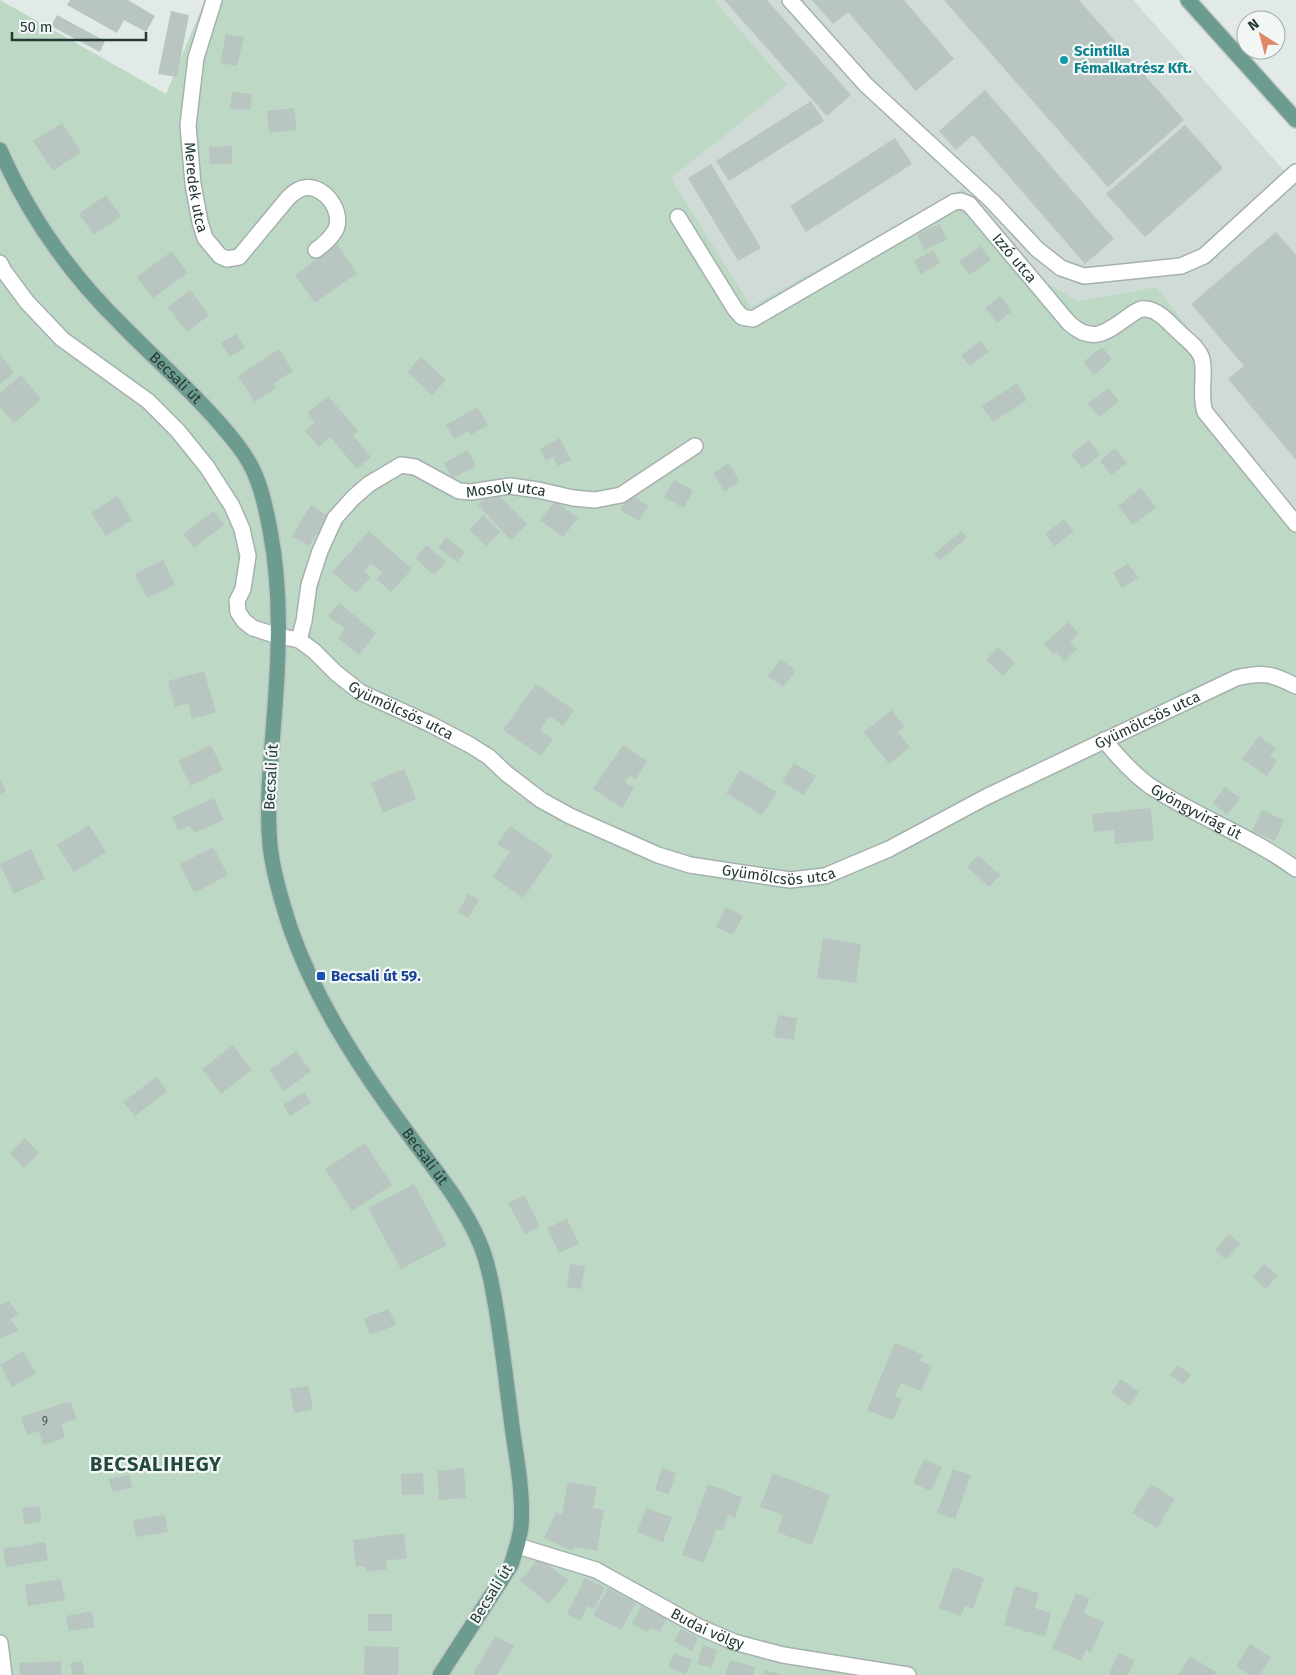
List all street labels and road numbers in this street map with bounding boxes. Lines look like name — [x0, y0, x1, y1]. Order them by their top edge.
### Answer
street label: Meredek utca — [180, 141, 212, 235]
street label: Izzó utca — [989, 230, 1041, 287]
street label: Becsali út — [146, 348, 206, 408]
street label: Mosoly utca — [465, 477, 548, 502]
street label: Gyümölcsös utca — [345, 677, 456, 744]
street label: Gyümölcsös utca — [1092, 687, 1203, 753]
street label: Becsali út — [260, 743, 282, 810]
street label: Gyöngyvirág út — [1147, 780, 1245, 844]
street label: Gyümölcsös utca — [721, 861, 838, 889]
street label: Becsali út — [398, 1124, 452, 1189]
street label: Becsali út — [466, 1561, 516, 1627]
street label: Budai völgy — [668, 1604, 747, 1653]

